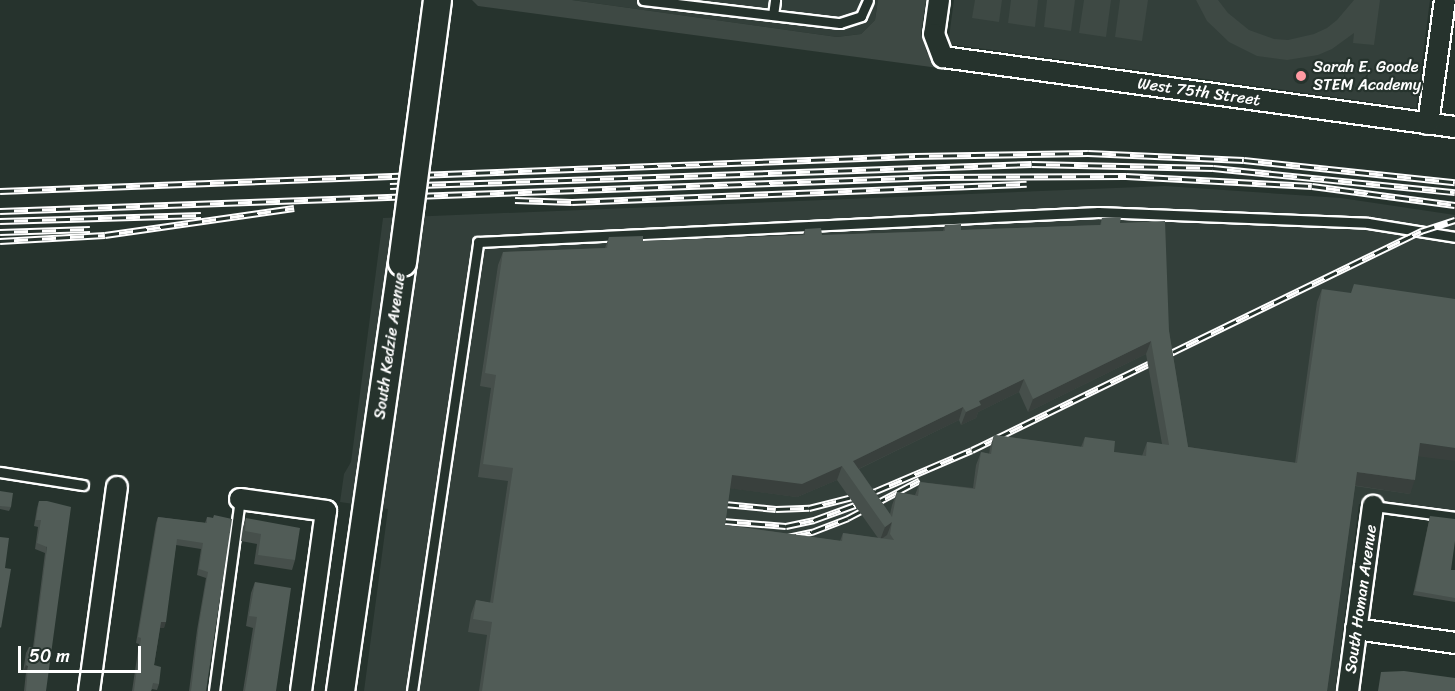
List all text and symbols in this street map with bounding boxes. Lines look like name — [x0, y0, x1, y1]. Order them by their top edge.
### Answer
place label: Sarah E. Goode STEM Academy — [1313, 57, 1421, 95]
marker: Sarah E. Goode STEM Academy — [1294, 69, 1308, 83]
street label: West 75th Street — [1136, 74, 1262, 110]
street label: South Kedzie Avenue — [370, 272, 410, 420]
street label: South Homan Avenue — [1341, 523, 1381, 675]
scale bar — [21, 634, 144, 672]
text: 50 m — [29, 640, 70, 672]

